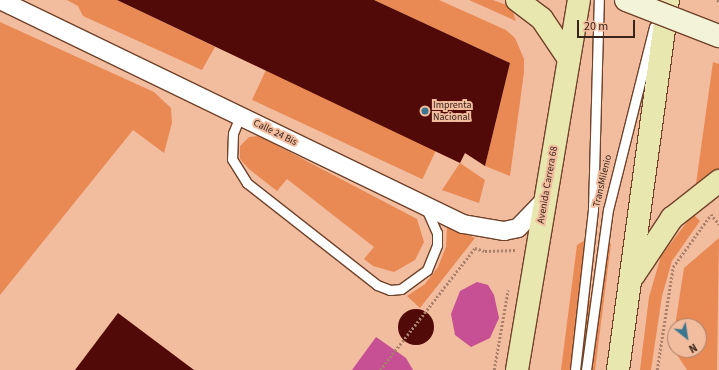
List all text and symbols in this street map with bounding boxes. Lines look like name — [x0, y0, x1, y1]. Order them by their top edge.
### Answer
scale bar — [579, 12, 637, 38]
text: 20 m — [584, 18, 608, 35]
place label: Imprenta Nacional — [433, 99, 471, 122]
marker: Imprenta Nacional — [420, 106, 430, 116]
street label: Calle 24 Bis — [251, 117, 299, 149]
street label: Avenida Carrera 68 — [535, 145, 561, 225]
street label: TransMilenio — [591, 154, 615, 208]
north arrow — [667, 318, 707, 358]
text: N — [686, 340, 700, 356]

